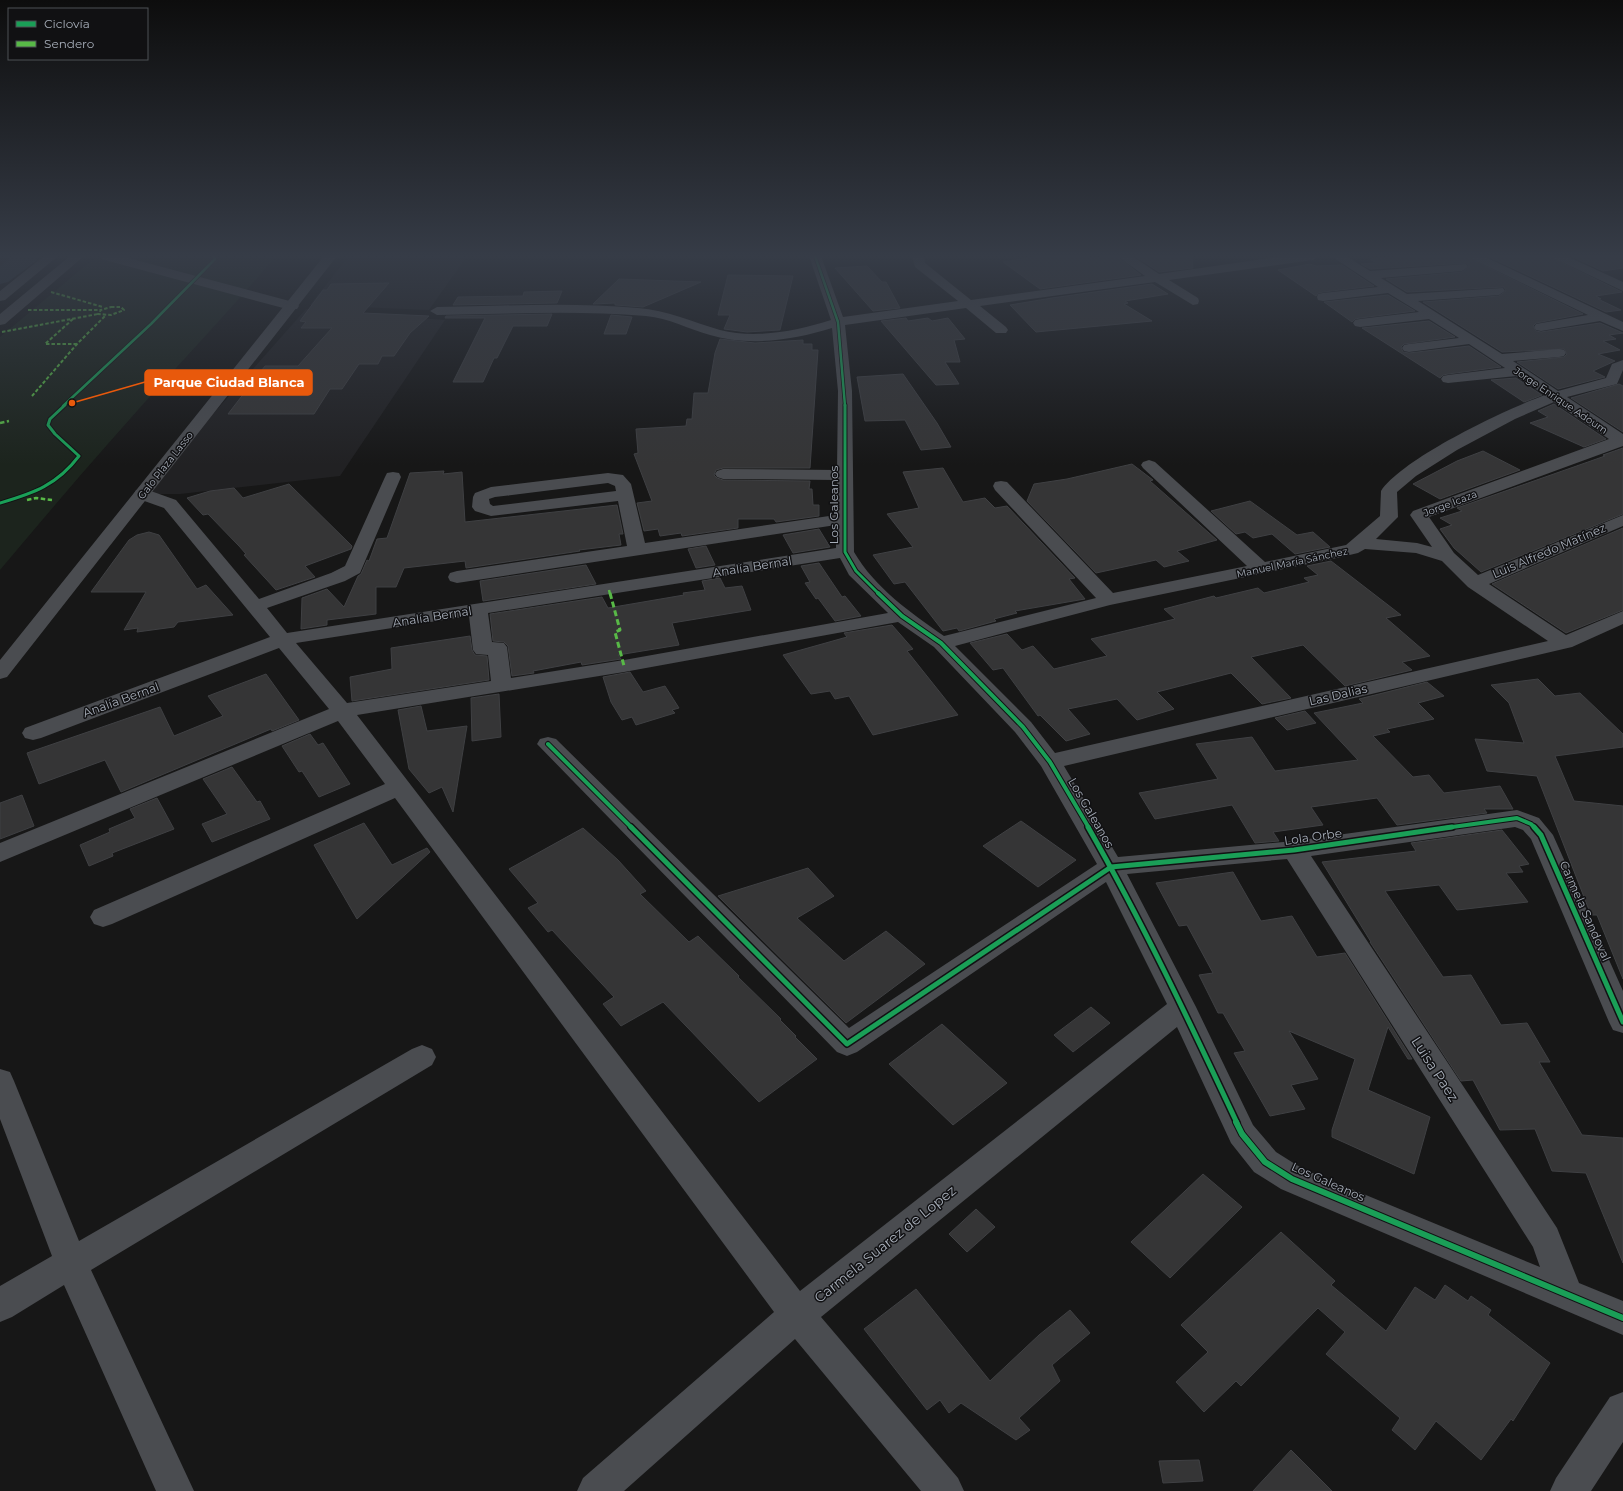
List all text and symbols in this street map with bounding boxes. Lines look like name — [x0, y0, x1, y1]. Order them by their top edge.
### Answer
legend — [8, 8, 148, 60]
text: Ciclovía — [44, 16, 90, 31]
text: Sendero — [44, 36, 94, 51]
street label: Jorge Enrique Adoum — [1510, 364, 1610, 437]
callout: Parque Ciudad Blanca — [145, 370, 312, 395]
text: Parque Ciudad Blanca — [153, 374, 305, 390]
street label: Galo Plaza Lasso — [135, 429, 196, 502]
street label: Los Galeanos — [826, 465, 841, 544]
street label: Jorge Icaza — [1421, 487, 1479, 520]
street label: Luis Alfredo Matínez — [1490, 520, 1608, 581]
street label: Manuel María Sánchez — [1235, 544, 1349, 581]
street label: Analía Bernal — [711, 553, 793, 580]
street label: Analía Bernal — [391, 603, 473, 630]
street label: Analía Bernal — [81, 679, 161, 720]
street label: Las Dalias — [1307, 680, 1369, 709]
street label: Los Galeanos — [1065, 775, 1118, 851]
street label: Lola Orbe — [1283, 825, 1343, 848]
street label: Carmela Sandoval — [1557, 858, 1614, 963]
street label: Luisa Paez — [1407, 1033, 1463, 1105]
street label: Los Galeanos — [1289, 1159, 1367, 1204]
street label: Carmela Suarez de Lopez — [811, 1181, 959, 1307]

